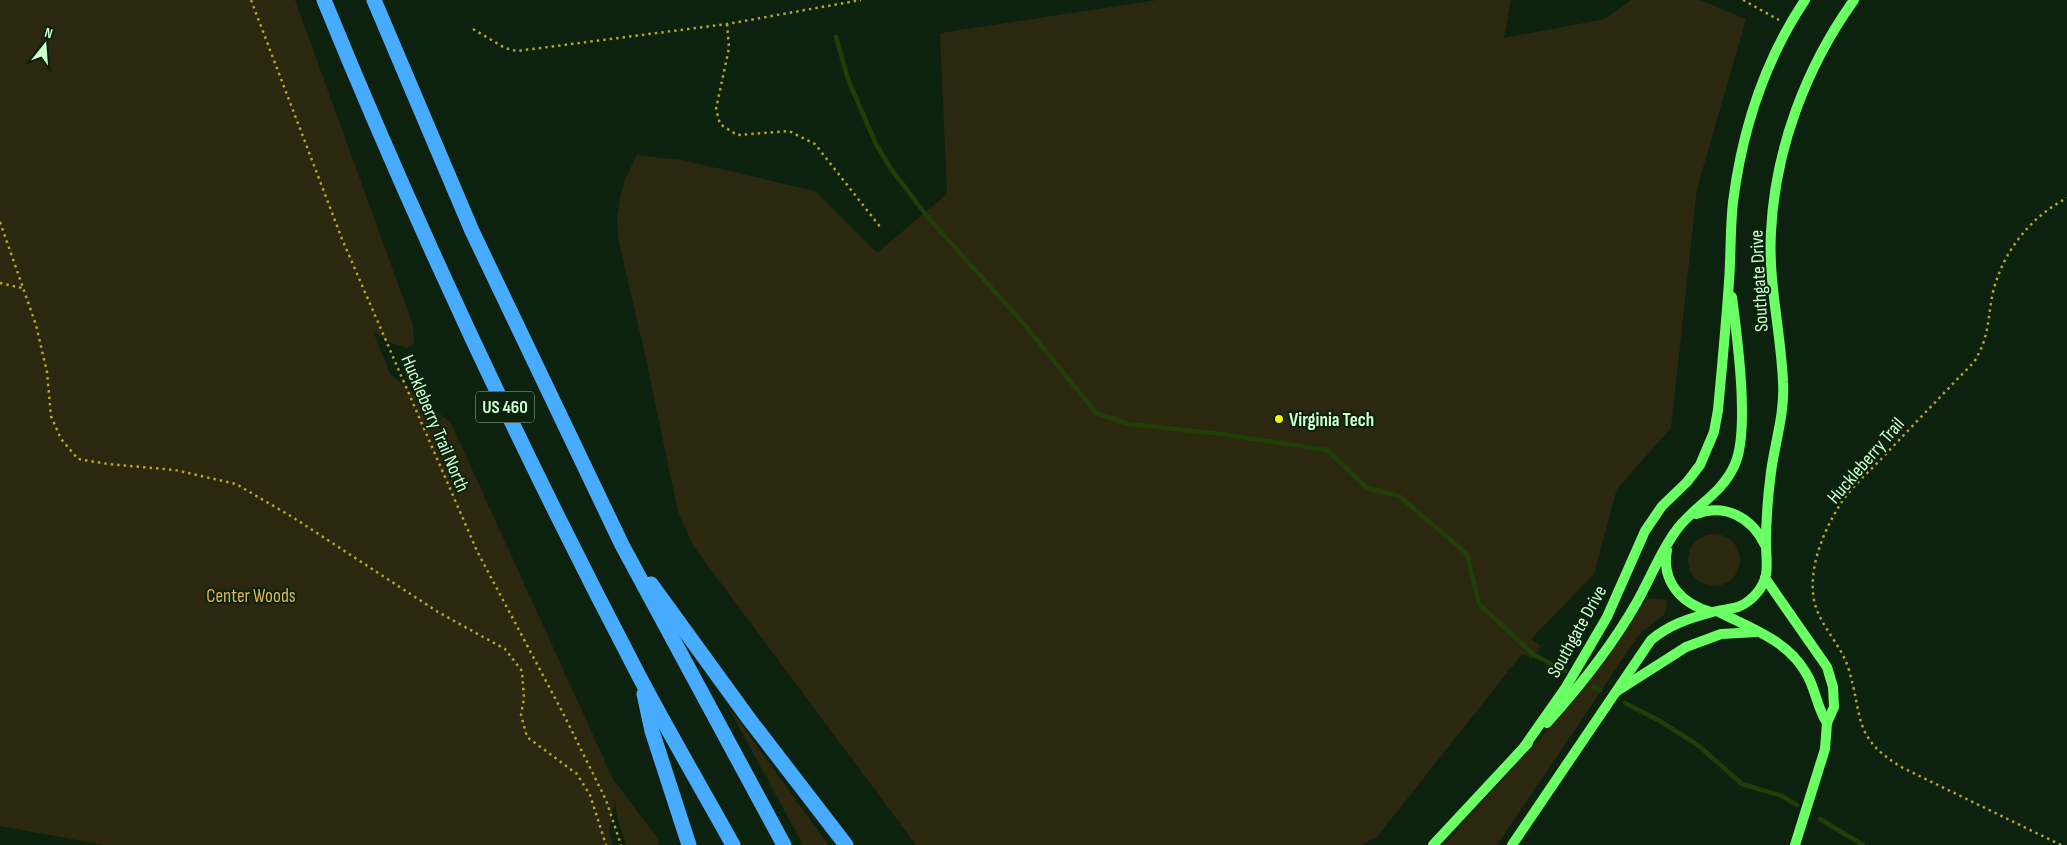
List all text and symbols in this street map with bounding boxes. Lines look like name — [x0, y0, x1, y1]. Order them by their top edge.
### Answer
north arrow — [20, 20, 70, 70]
text: N — [43, 24, 55, 42]
street label: Southgate Drive — [1745, 229, 1774, 332]
street label: Huckleberry Trail North — [395, 352, 474, 496]
road number: US 460 — [476, 392, 534, 422]
place label: Virginia Tech — [1289, 409, 1374, 432]
marker: Virginia Tech — [1273, 413, 1285, 425]
street label: Huckleberry Trail — [1823, 413, 1910, 509]
street label: Southgate Drive — [1543, 582, 1612, 682]
park label: Center Woods — [206, 585, 296, 608]

